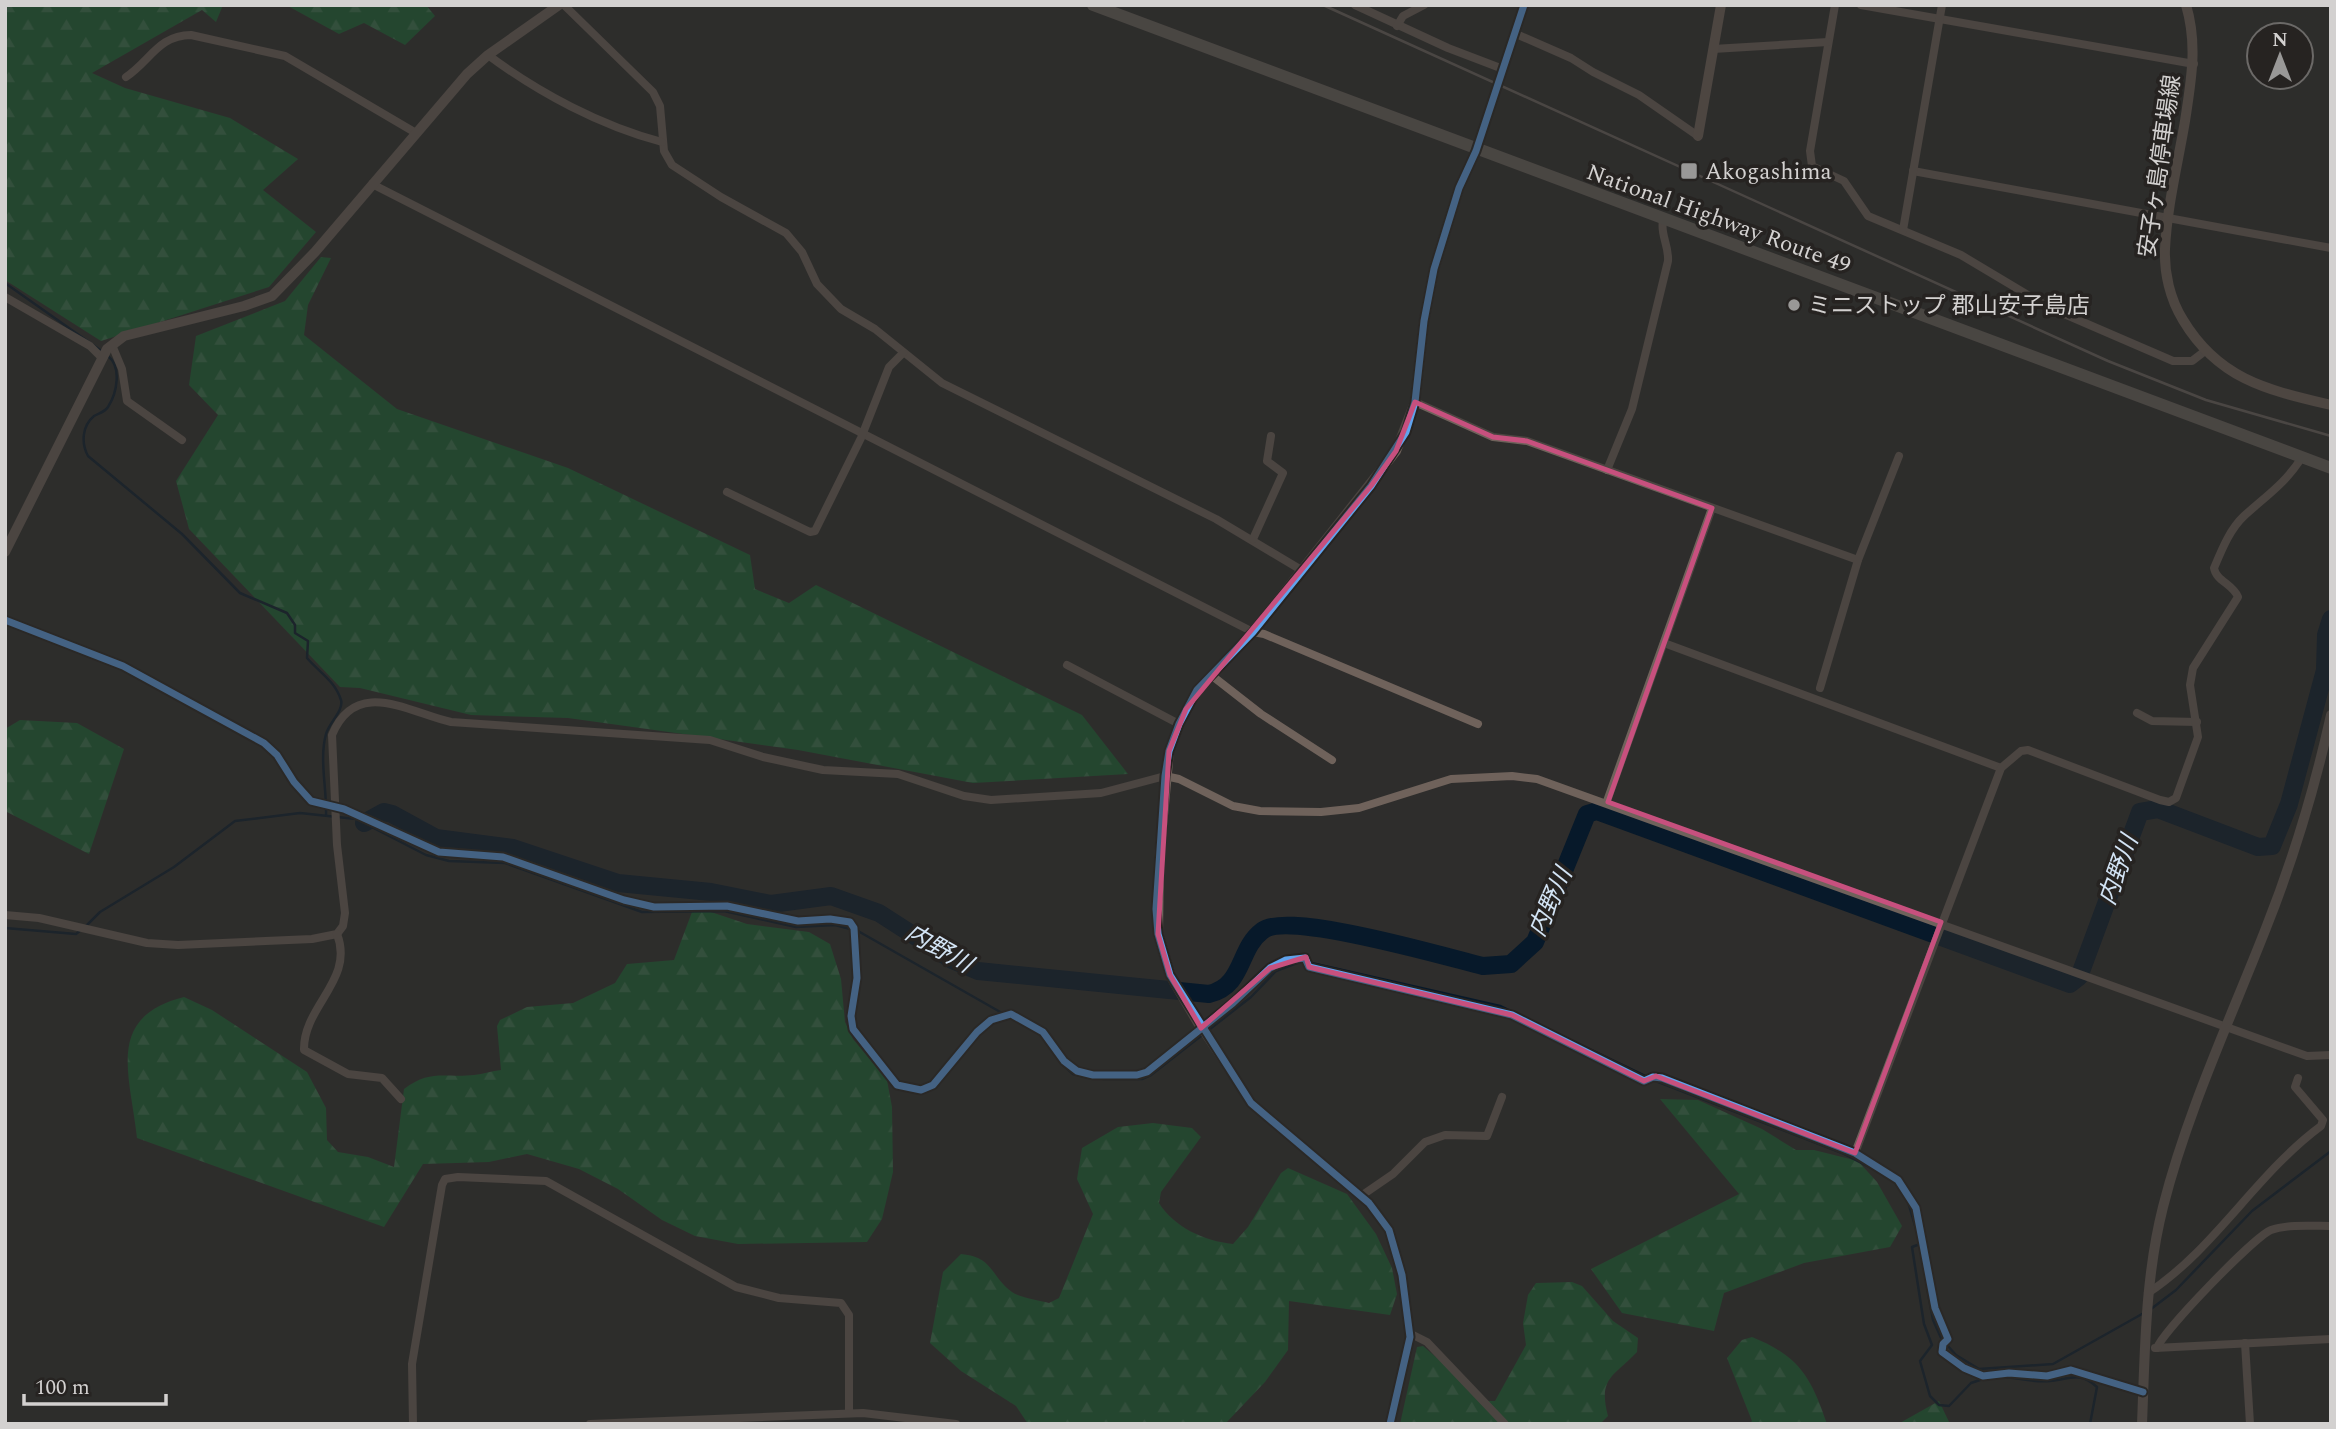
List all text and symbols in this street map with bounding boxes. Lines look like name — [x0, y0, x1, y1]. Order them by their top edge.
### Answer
north arrow — [2245, 21, 2315, 91]
text: N — [2272, 26, 2288, 55]
street label: 安子ヶ島停車場線 — [2130, 73, 2191, 260]
street label: National Highway Route 49 — [1581, 155, 1856, 284]
place label: Akogashima — [1705, 155, 1832, 190]
marker: Akogashima — [1679, 161, 1699, 181]
place label: ミニストップ 郡山安子島店 — [1808, 289, 2090, 324]
marker: ミニストップ 郡山安子島店 — [1786, 297, 1802, 313]
water label: 内野川 — [2090, 828, 2149, 910]
water label: 内野川 — [1520, 859, 1583, 943]
water label: 内野川 — [898, 915, 981, 984]
scale bar — [24, 1362, 166, 1406]
text: 100 m — [35, 1372, 90, 1404]

